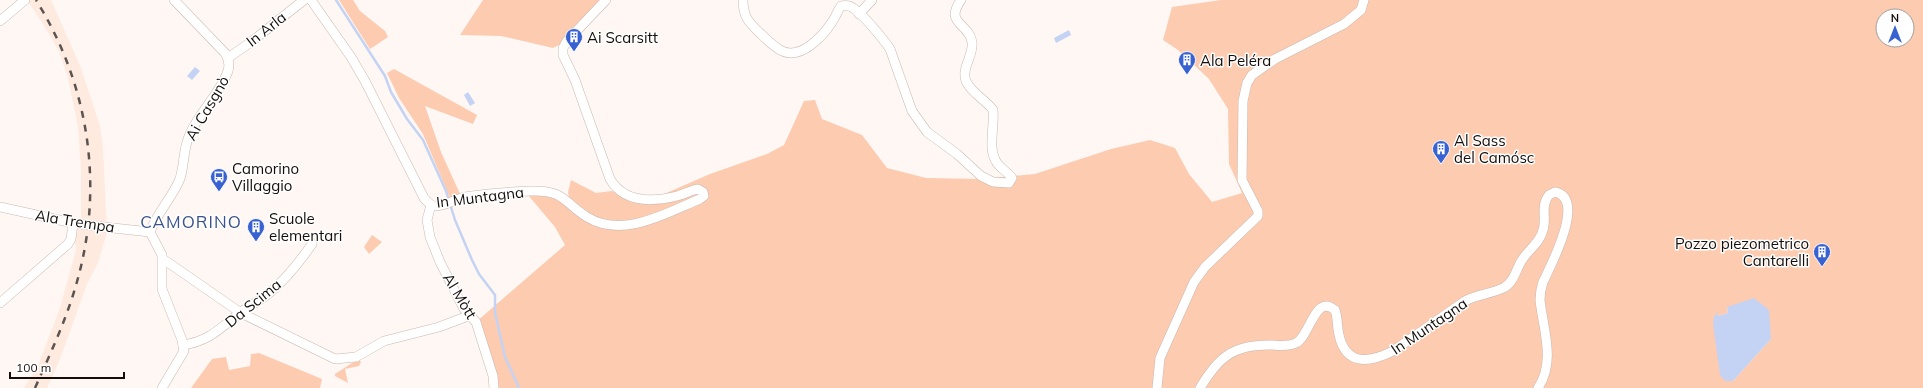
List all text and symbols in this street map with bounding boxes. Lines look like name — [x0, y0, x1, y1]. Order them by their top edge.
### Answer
street label: In Arla — [242, 7, 290, 51]
north arrow — [1875, 8, 1915, 48]
text: N — [1891, 11, 1899, 25]
building icon: Ai Scarsitt — [564, 27, 584, 52]
place label: Ai Scarsitt — [587, 28, 658, 47]
building icon: Ala Peléra — [1177, 50, 1197, 75]
place label: Ala Peléra — [1200, 51, 1271, 70]
street label: Ai Casgnò — [181, 72, 233, 144]
place label: Al Sass del Camósc — [1454, 131, 1534, 167]
building icon: Al Sass del Camósc — [1431, 139, 1451, 164]
place label: Camorino Villaggio — [232, 159, 299, 195]
bus stop icon: Camorino Villaggio — [209, 167, 229, 192]
street label: In Muntagna — [435, 182, 525, 212]
street label: Ala Trempa — [34, 205, 116, 237]
place label: Scuole elementari — [269, 209, 342, 245]
district label: CAMORINO — [140, 211, 242, 232]
building icon: Scuole elementari — [246, 217, 266, 242]
place label: Pozzo piezometrico Cantarelli — [1675, 234, 1809, 270]
building icon: Pozzo piezometrico Cantarelli — [1812, 242, 1832, 267]
street label: Al Mòtt — [439, 270, 481, 322]
street label: Da Scima — [221, 275, 285, 331]
street label: In Muntagna — [1387, 294, 1471, 358]
scale bar — [10, 354, 124, 380]
text: 100 m — [16, 360, 51, 375]

